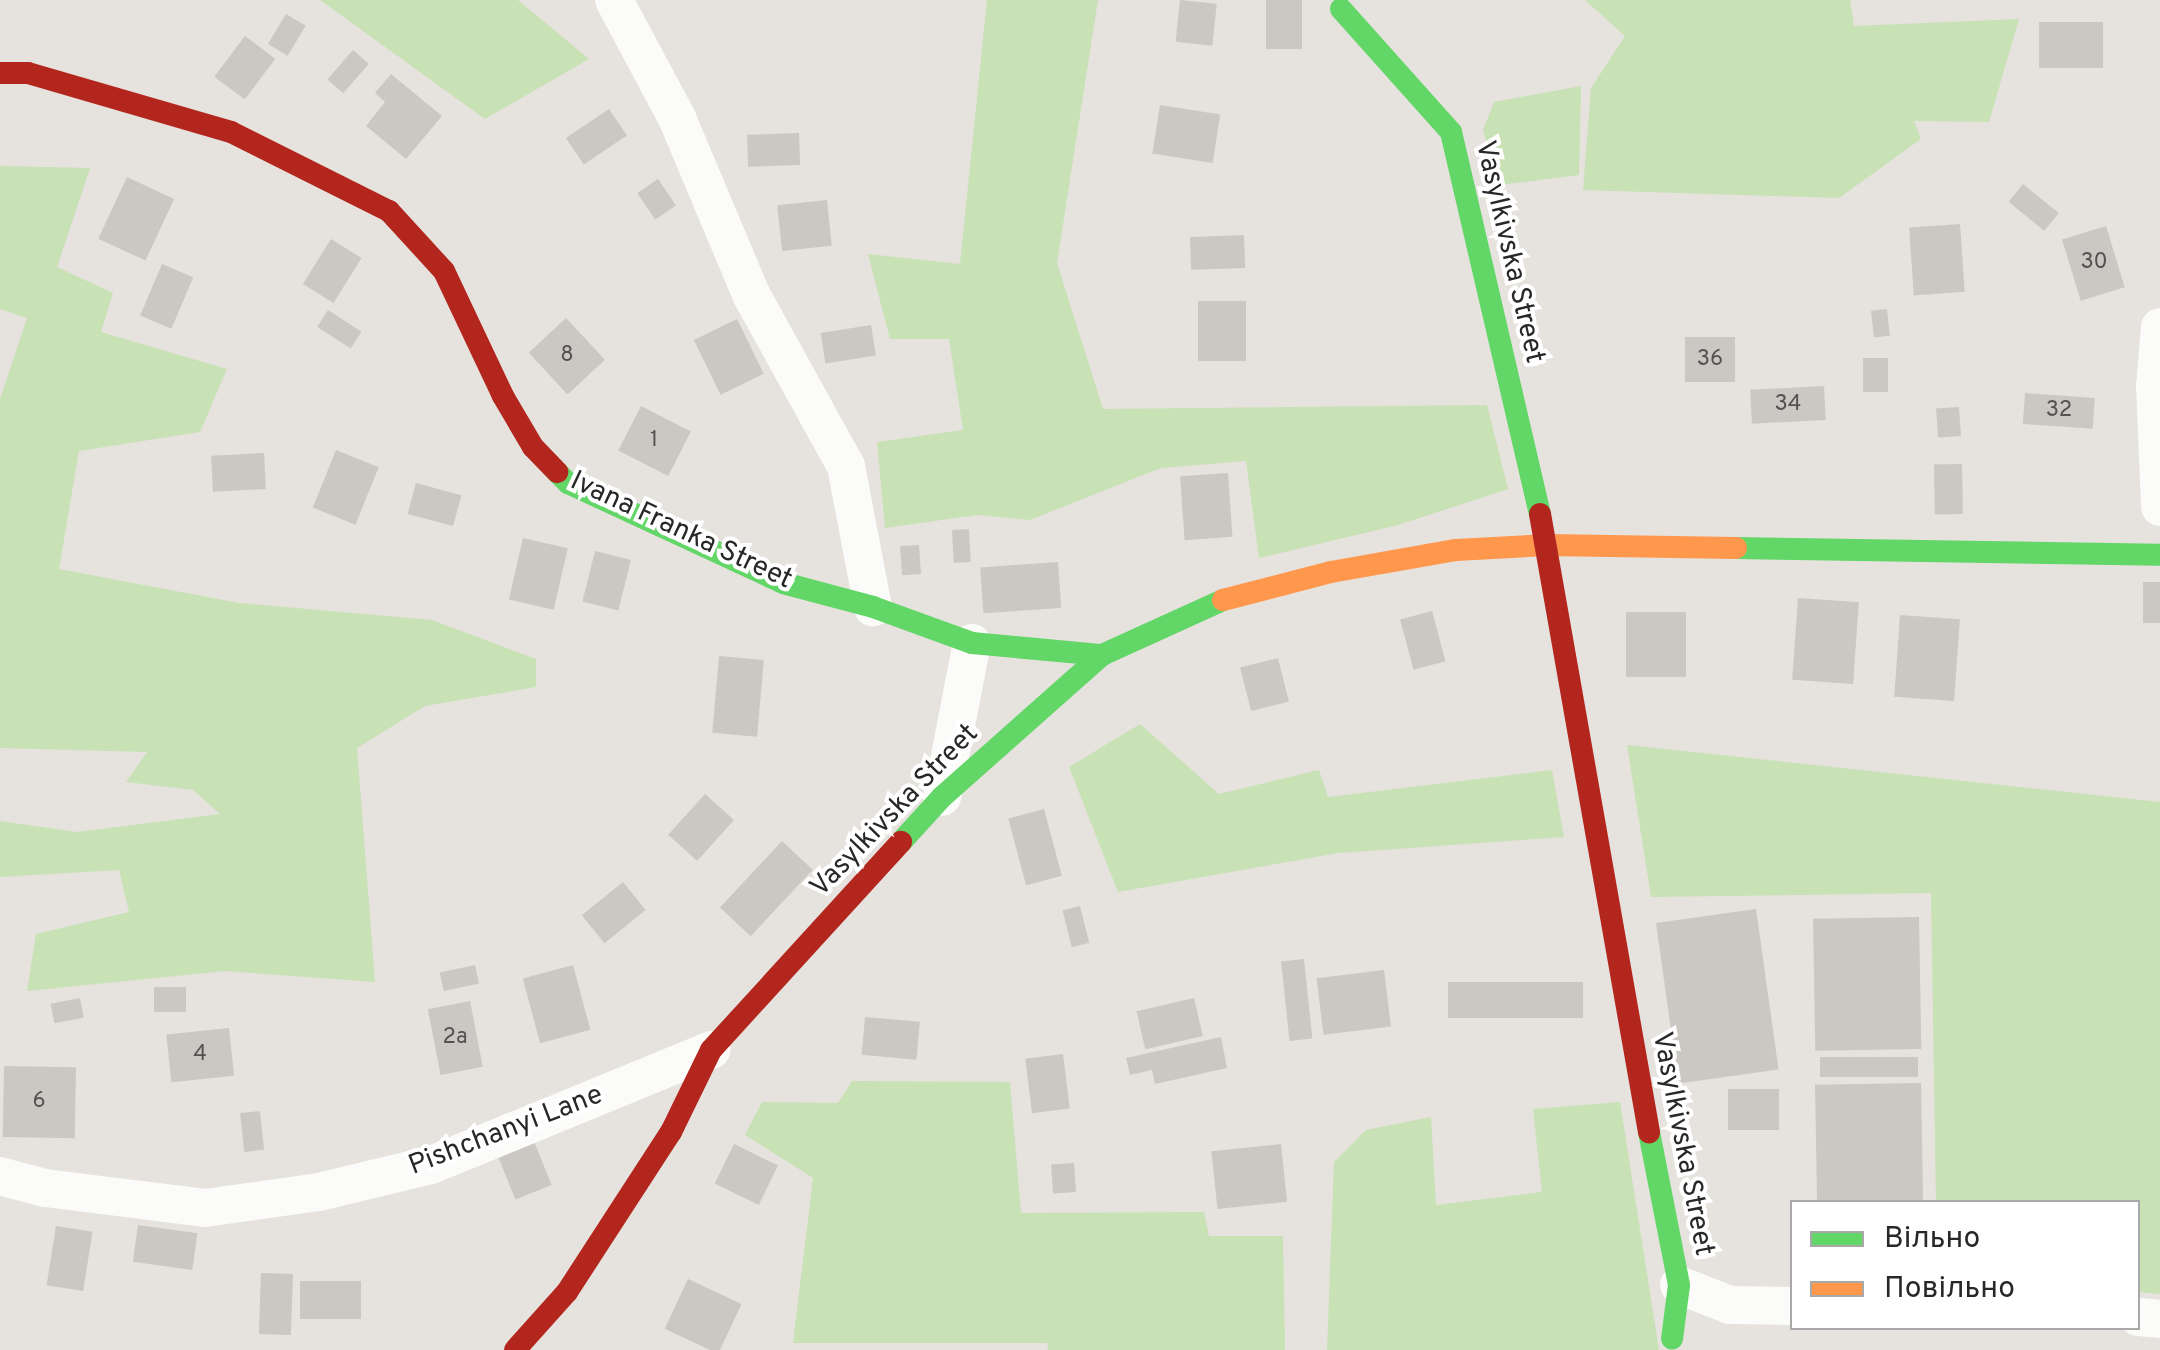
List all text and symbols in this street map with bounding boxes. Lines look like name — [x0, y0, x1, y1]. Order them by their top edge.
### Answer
street label: Vasylkivska Street — [1467, 138, 1551, 366]
house number: 30 — [2080, 250, 2108, 276]
house number: 8 — [560, 343, 574, 369]
house number: 36 — [1697, 347, 1723, 373]
house number: 34 — [1775, 392, 1801, 418]
house number: 32 — [2046, 398, 2072, 424]
house number: 1 — [650, 428, 658, 454]
street label: Ivana Franka Street — [565, 465, 797, 597]
street label: Vasylkivska Street — [804, 718, 986, 904]
house number: 2а — [442, 1025, 468, 1051]
street label: Vasylkivska Street — [1644, 1029, 1720, 1259]
house number: 4 — [193, 1042, 207, 1068]
street label: Pishchanyi Lane — [404, 1079, 608, 1183]
house number: 6 — [32, 1089, 46, 1115]
legend — [1790, 1200, 2140, 1330]
text: Вільно — [1884, 1221, 1980, 1258]
text: Повільно — [1884, 1271, 2015, 1308]

